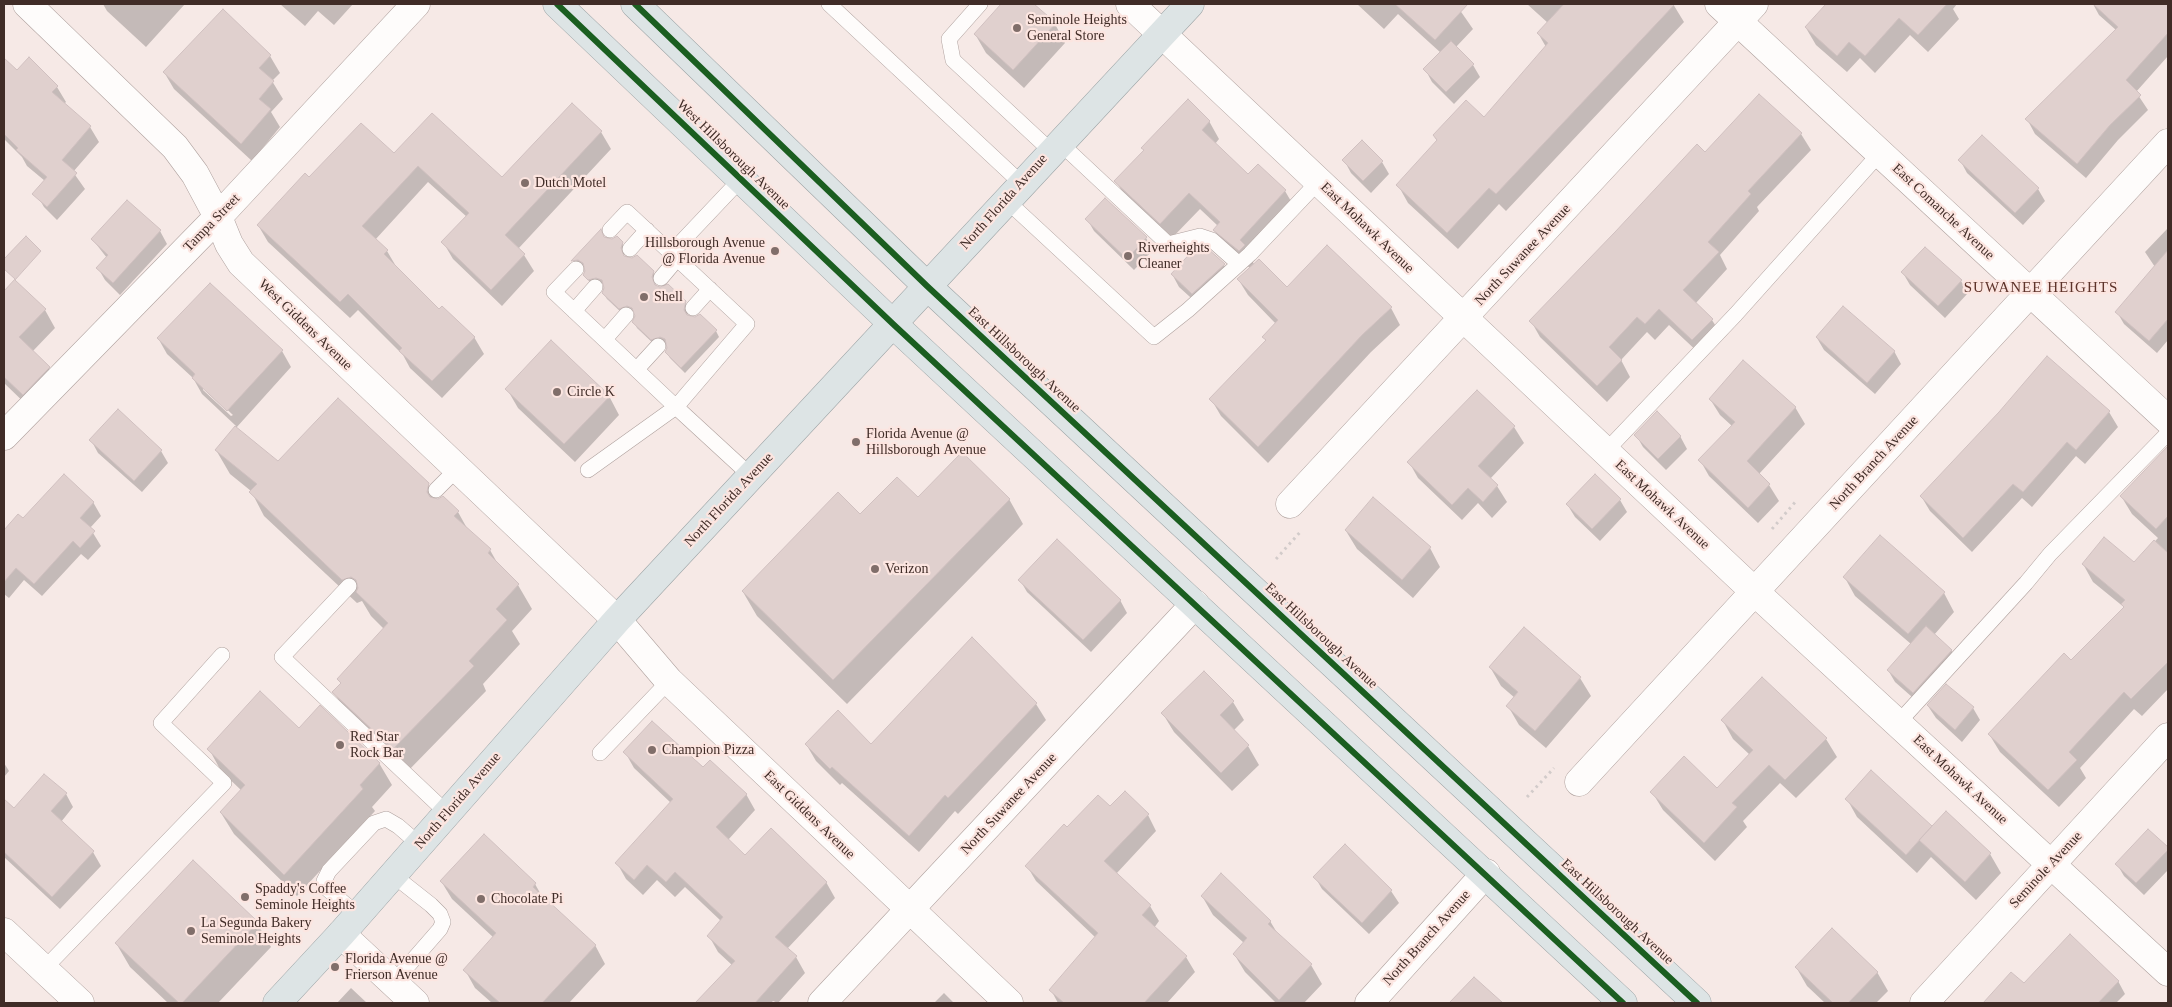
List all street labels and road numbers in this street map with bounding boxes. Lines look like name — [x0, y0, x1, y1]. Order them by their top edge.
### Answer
street label: West Hillsborough Avenue — [673, 96, 793, 214]
street label: North Florida Avenue — [957, 151, 1051, 253]
street label: East Comanche Avenue — [1888, 160, 1998, 264]
street label: East Mohawk Avenue — [1317, 179, 1417, 277]
street label: Tampa Street — [180, 191, 244, 255]
street label: North Suwanee Avenue — [1472, 201, 1574, 309]
street label: West Giddens Avenue — [255, 276, 355, 374]
street label: East Hillsborough Avenue — [964, 304, 1084, 416]
street label: North Branch Avenue — [1826, 412, 1922, 514]
street label: North Florida Avenue — [681, 449, 777, 551]
street label: East Mohawk Avenue — [1611, 457, 1713, 553]
street label: East Hillsborough Avenue — [1261, 580, 1381, 692]
street label: East Mohawk Avenue — [1909, 732, 2011, 828]
street label: North Florida Avenue — [411, 749, 505, 853]
street label: North Suwanee Avenue — [958, 750, 1060, 858]
street label: East Giddens Avenue — [760, 767, 858, 863]
street label: Seminole Avenue — [2006, 828, 2086, 912]
street label: East Hillsborough Avenue — [1557, 856, 1677, 968]
street label: North Branch Avenue — [1380, 887, 1474, 989]

